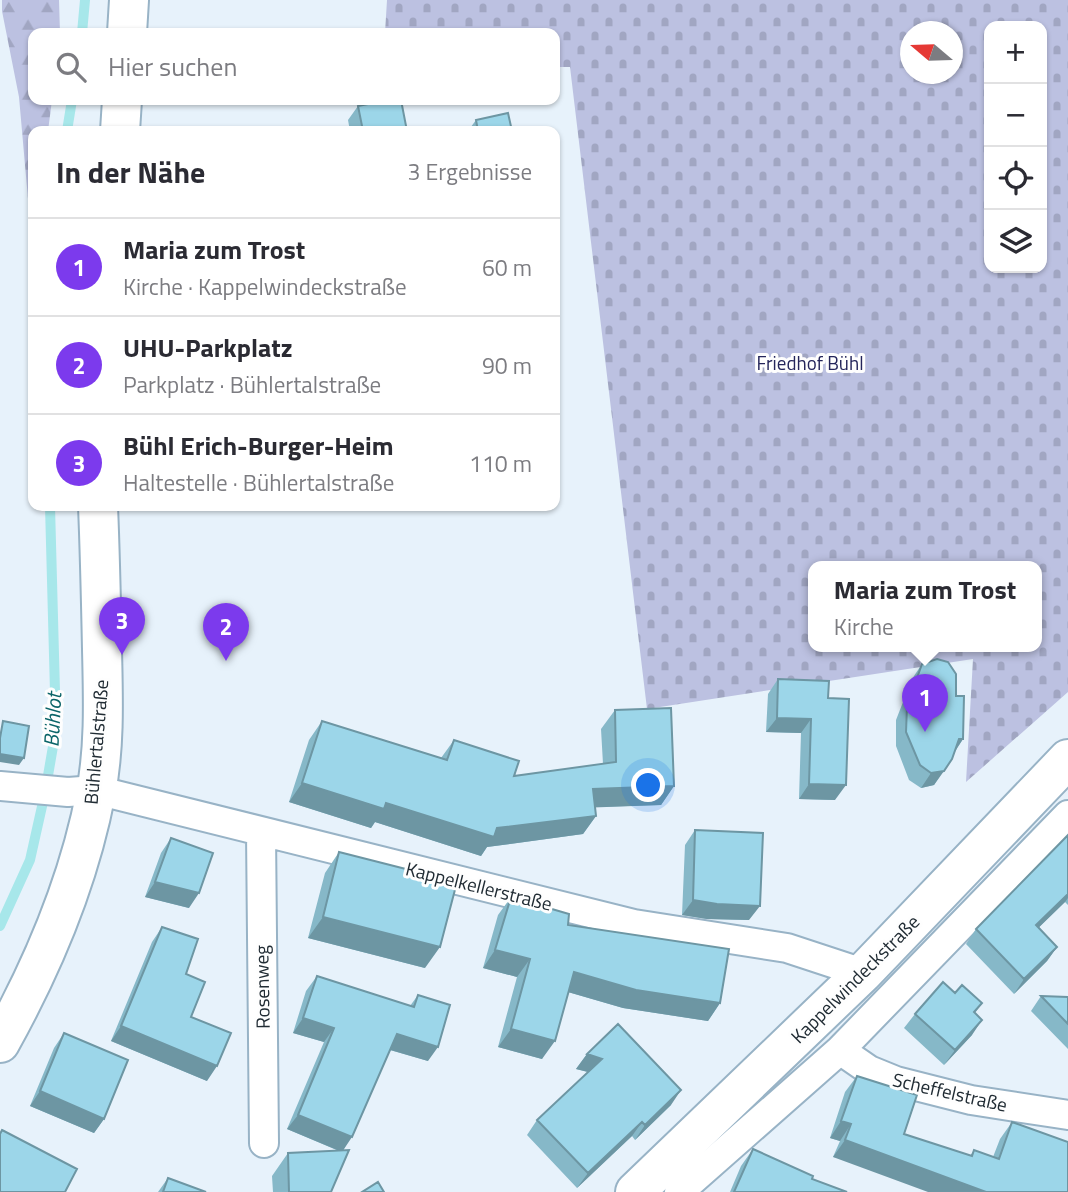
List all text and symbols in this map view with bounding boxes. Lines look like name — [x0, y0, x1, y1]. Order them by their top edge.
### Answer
north arrow — [900, 21, 963, 84]
map controls — [984, 21, 1047, 273]
button: + — [984, 21, 1047, 84]
search box — [28, 28, 560, 105]
text: Hier suchen — [108, 47, 237, 86]
icon: search — [52, 48, 90, 86]
button: − — [984, 84, 1047, 147]
button: locate — [984, 147, 1047, 210]
text: In der Nähe — [56, 149, 205, 195]
text: 3 Ergebnisse — [408, 154, 532, 189]
button: layers — [984, 210, 1047, 273]
text: Maria zum Trost — [123, 230, 305, 269]
text: 1 — [73, 250, 85, 285]
text: 60 m — [482, 250, 532, 285]
text: Kirche · Kappelwindeckstraße — [123, 269, 407, 304]
text: UHU-Parkplatz — [123, 328, 292, 367]
text: 2 — [73, 348, 85, 383]
text: 90 m — [482, 348, 532, 383]
park label: Friedhof Bühl — [756, 348, 864, 377]
text: Parkplatz · Bühlertalstraße — [123, 367, 381, 402]
text: Bühl Erich-Burger-Heim — [123, 426, 394, 465]
text: 3 — [73, 446, 85, 481]
text: 110 m — [469, 446, 532, 481]
text: Haltestelle · Bühlertalstraße — [123, 465, 394, 500]
popup — [808, 561, 1042, 652]
text: Maria zum Trost — [834, 570, 1016, 609]
pin: 3 — [99, 597, 145, 655]
pin: 2 — [203, 603, 249, 661]
text: Kirche — [834, 609, 894, 644]
pin: 1 — [902, 674, 948, 732]
street label: Bühlertalstraße — [76, 678, 115, 806]
water label: Bühlot — [35, 690, 70, 748]
your location — [631, 768, 665, 802]
street label: Kappelkellerstraße — [403, 853, 555, 918]
street label: Kappelwindeckstraße — [783, 907, 926, 1050]
street label: Rosenweg — [246, 945, 277, 1029]
street label: Scheffelstraße — [890, 1064, 1010, 1119]

